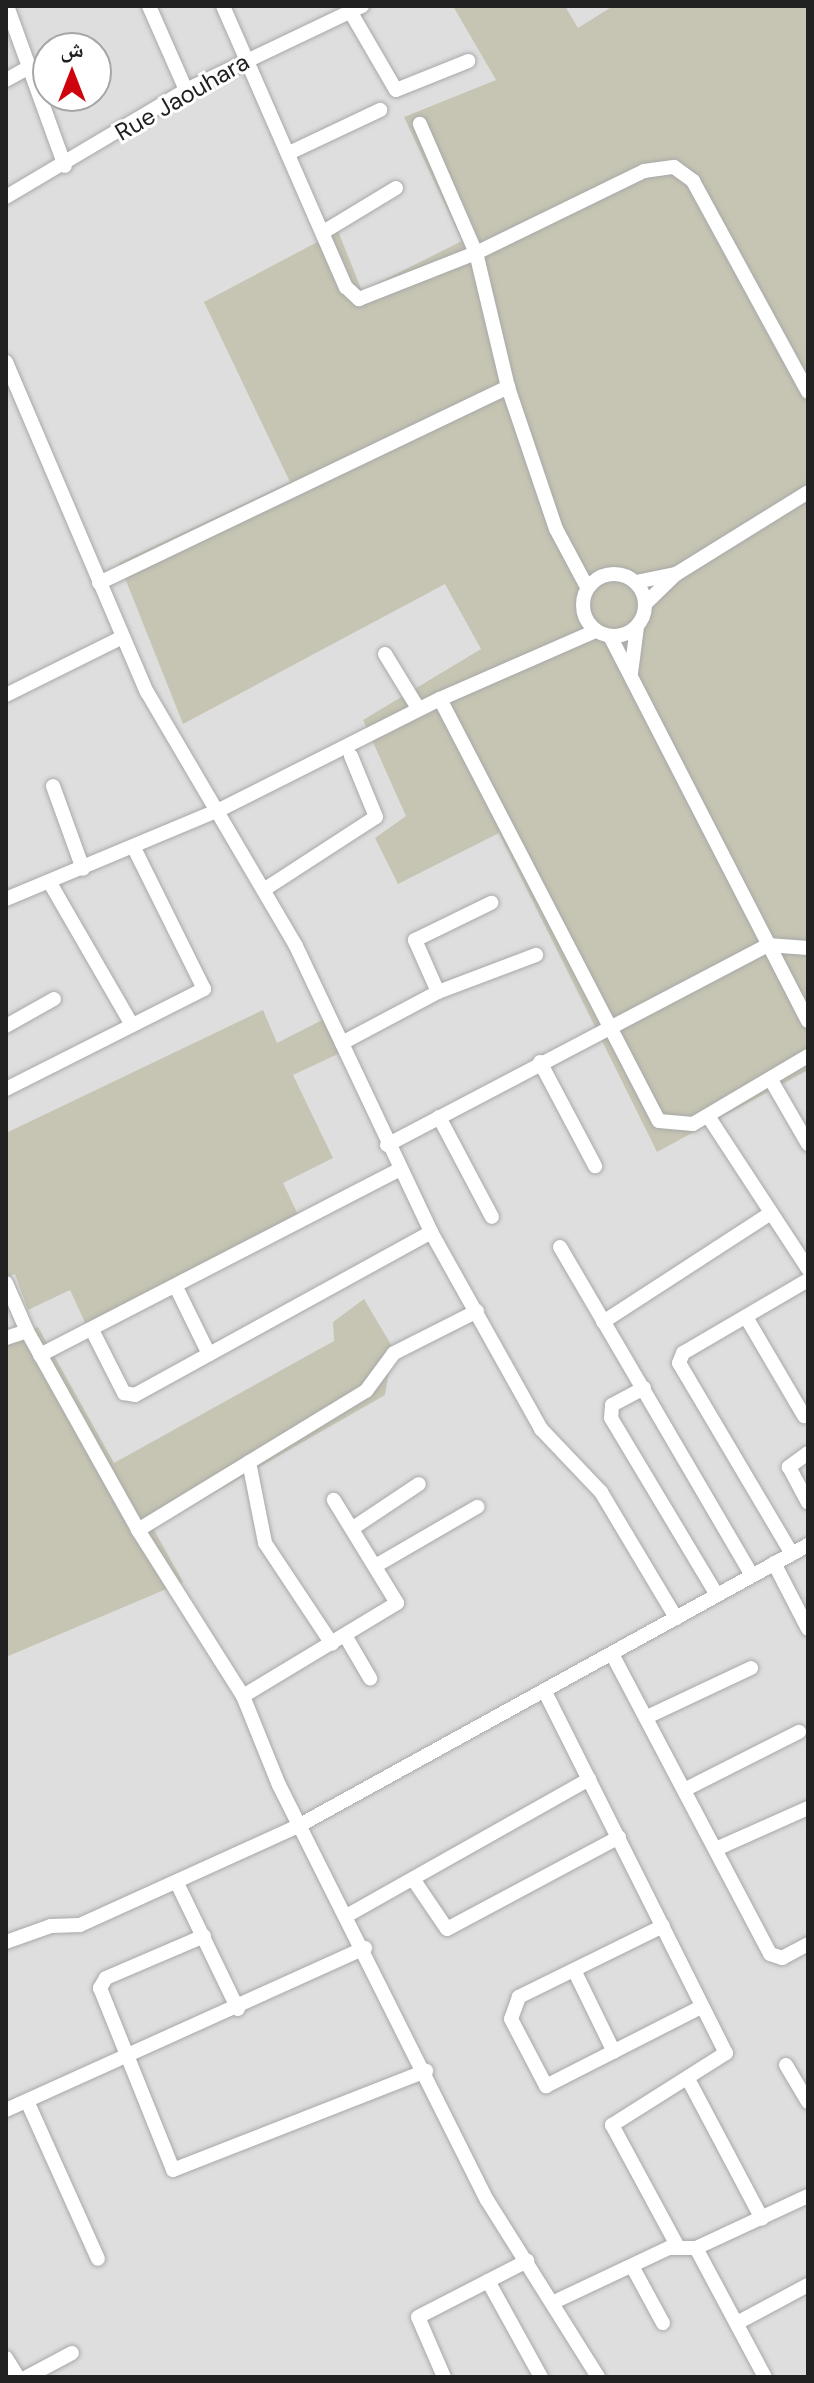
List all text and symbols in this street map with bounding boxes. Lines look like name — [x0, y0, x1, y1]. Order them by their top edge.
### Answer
north arrow — [32, 32, 112, 112]
text: ش — [60, 35, 84, 64]
street label: Rue Jaouhara — [110, 47, 254, 147]

